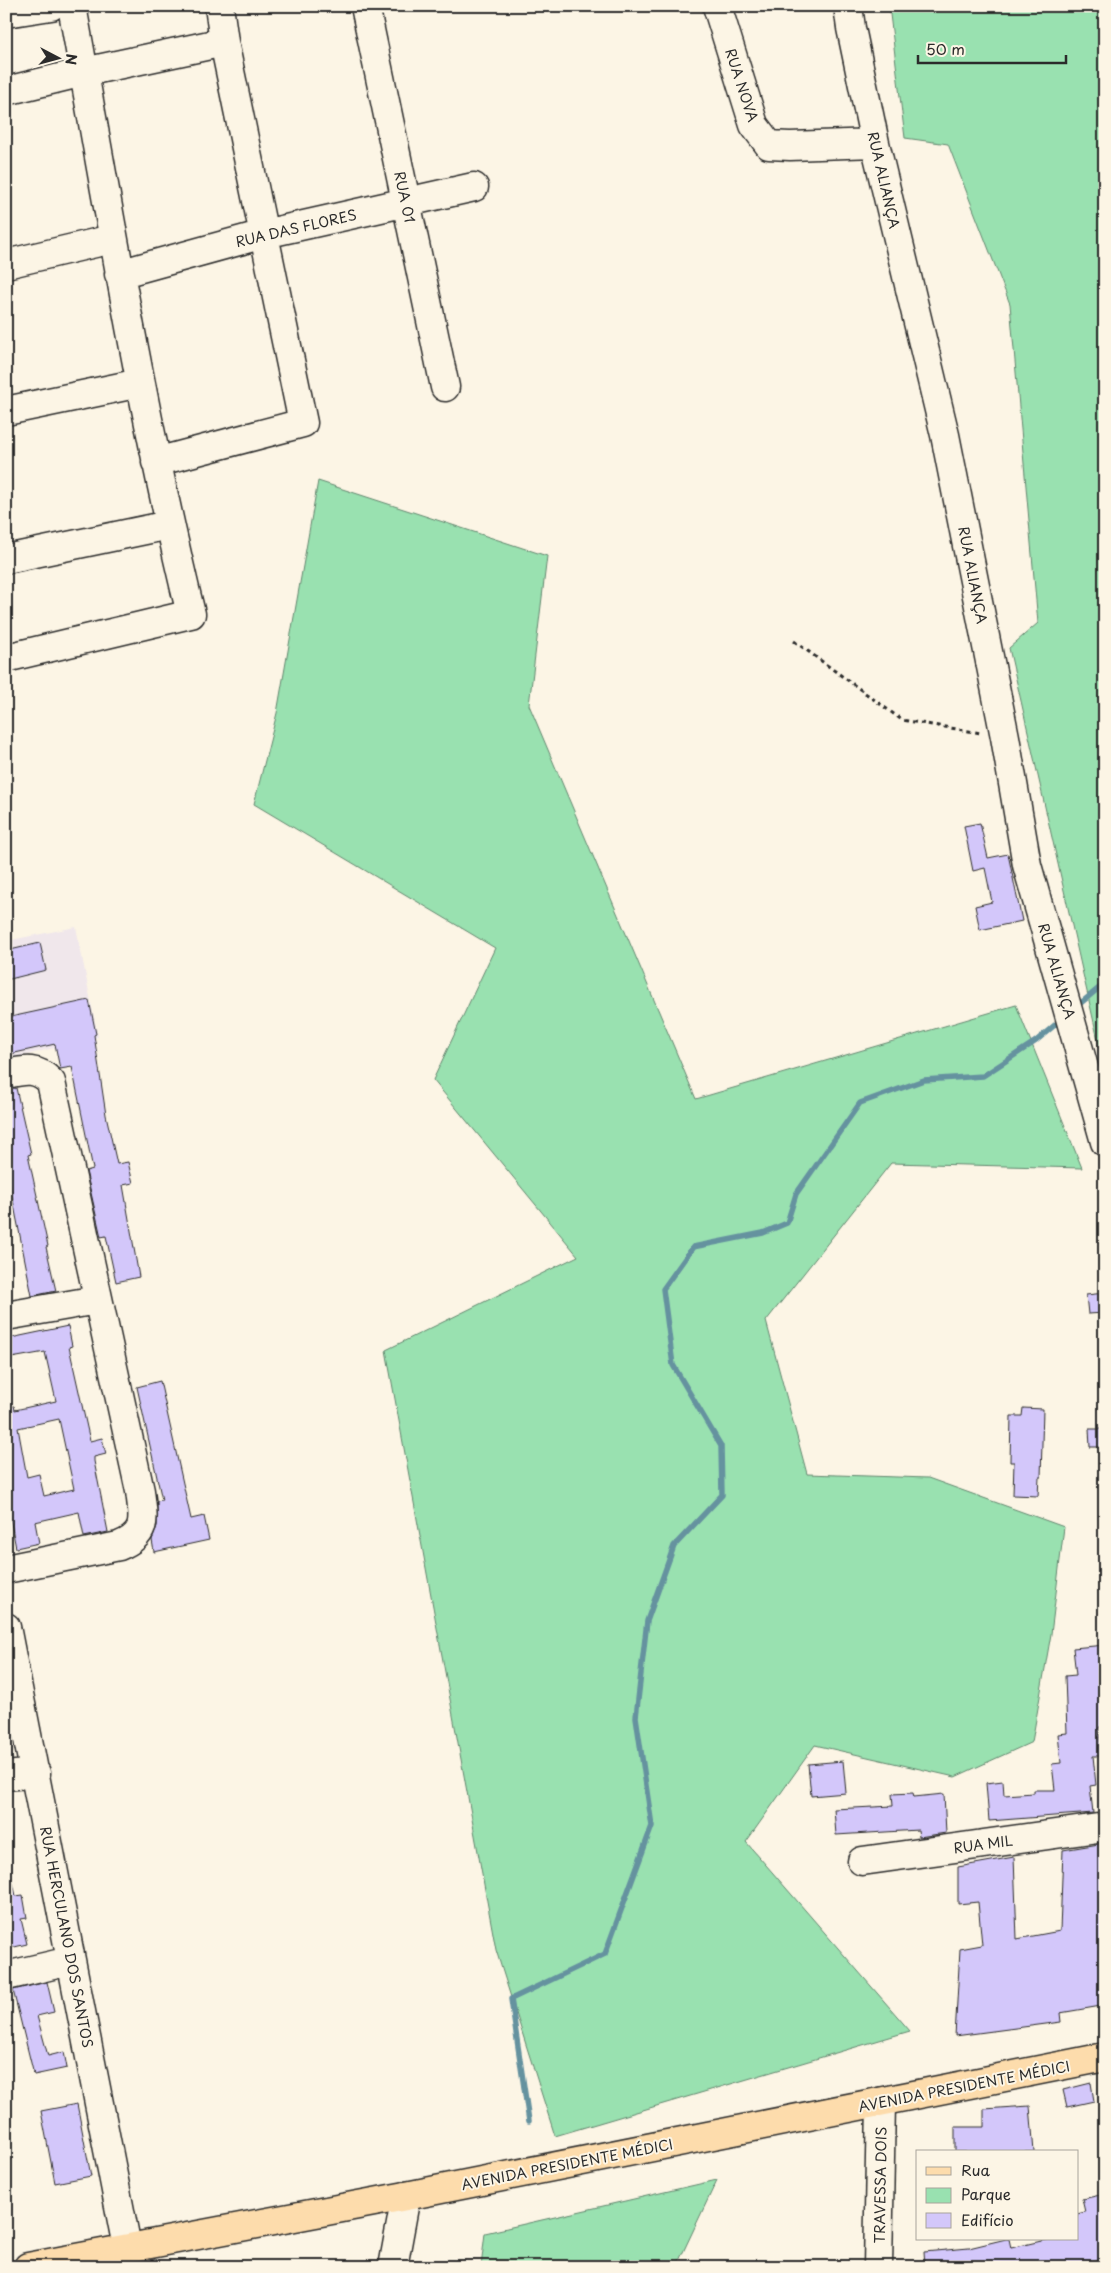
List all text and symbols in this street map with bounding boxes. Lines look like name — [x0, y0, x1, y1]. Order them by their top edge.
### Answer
north arrow — [32, 32, 82, 82]
scale bar — [918, 32, 1066, 64]
text: 50 m — [926, 37, 965, 60]
street label: RUA NOVA — [720, 46, 764, 125]
text: N — [60, 53, 82, 66]
street label: RUA ALIANÇA — [863, 129, 905, 231]
street label: RUA 01 — [389, 169, 421, 225]
street label: RUA DAS FLORES — [233, 204, 359, 252]
street label: RUA ALIANÇA — [953, 524, 993, 626]
street label: RUA ALIANÇA — [1033, 921, 1081, 1022]
street label: RUA HERCULANO DOS SANTOS — [35, 1824, 99, 2050]
street label: RUA MIL — [952, 1829, 1014, 1859]
street label: AVENIDA PRESIDENTE MÉDICI — [857, 2055, 1071, 2117]
street label: TRAVESSA DOIS — [868, 2126, 892, 2244]
street label: AVENIDA PRESIDENTE MÉDICI — [460, 2133, 674, 2195]
legend — [916, 2150, 1078, 2240]
text: Rua — [961, 2158, 990, 2181]
text: Parque — [961, 2182, 1011, 2205]
text: Edifício — [961, 2208, 1014, 2231]

